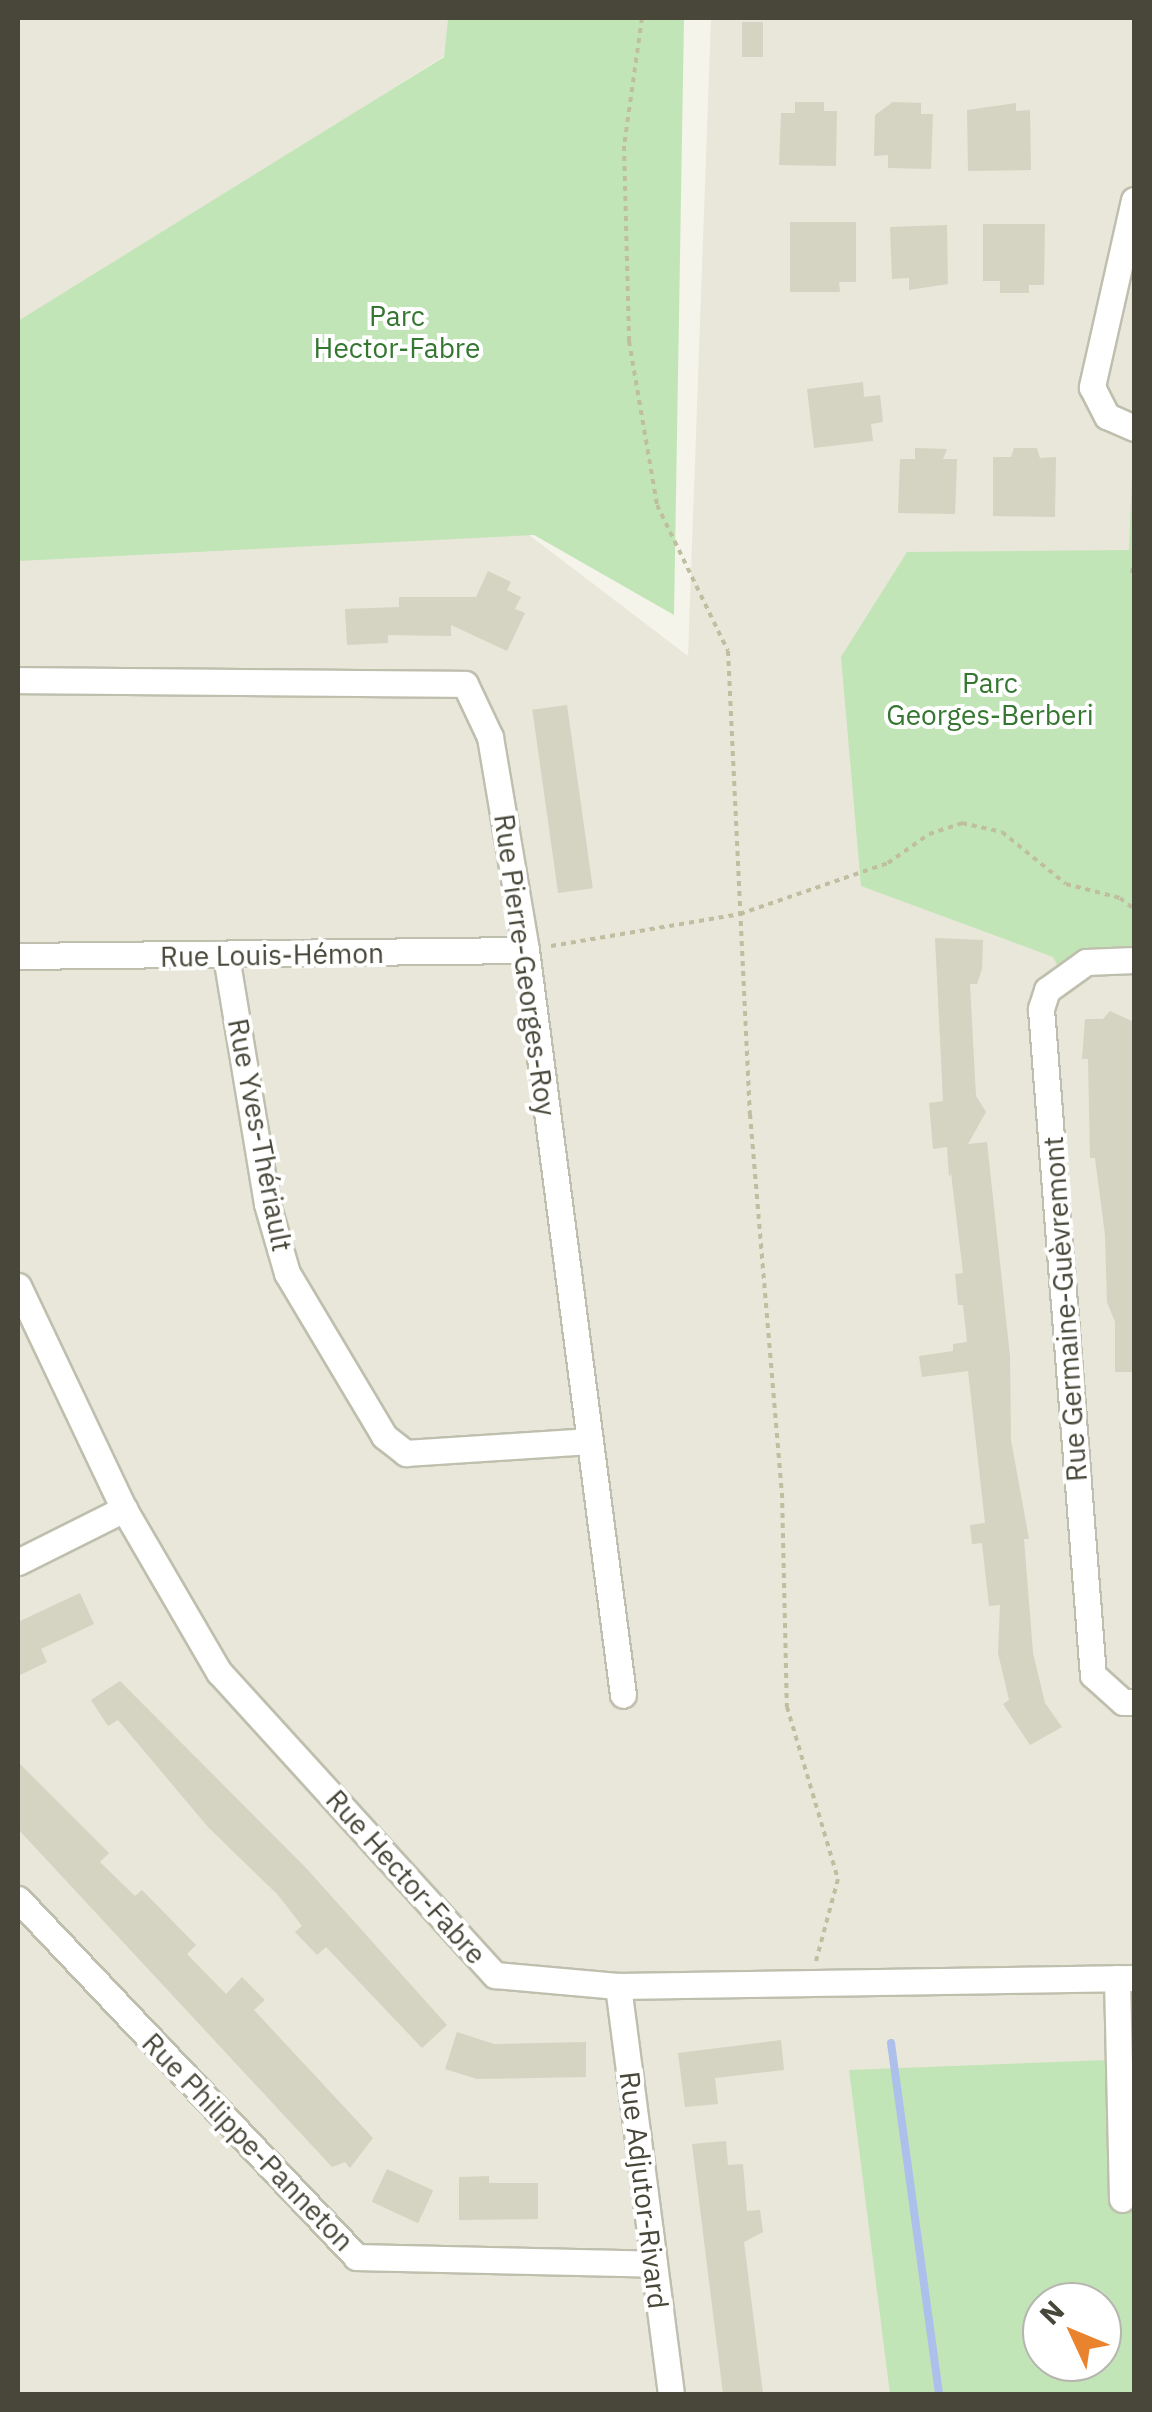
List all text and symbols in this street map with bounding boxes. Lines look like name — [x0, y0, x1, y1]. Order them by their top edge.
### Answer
park label: Parc Hector-Fabre — [314, 299, 480, 365]
park label: Parc Georges-Berberi — [886, 666, 1094, 732]
street label: Rue Pierre-Georges-Roy — [487, 812, 563, 1118]
street label: Rue Louis-Hémon — [160, 936, 384, 974]
street label: Rue Yves-Thériault — [221, 1016, 299, 1254]
street label: Rue Germaine-Guèvremont — [1036, 1135, 1094, 1483]
street label: Rue Hector-Fabre — [319, 1783, 493, 1971]
street label: Rue Philippe-Panneton — [135, 2026, 361, 2258]
street label: Rue Adjutor-Rivard — [613, 2069, 675, 2311]
north arrow — [1022, 2282, 1122, 2382]
text: N — [1031, 2292, 1072, 2332]

